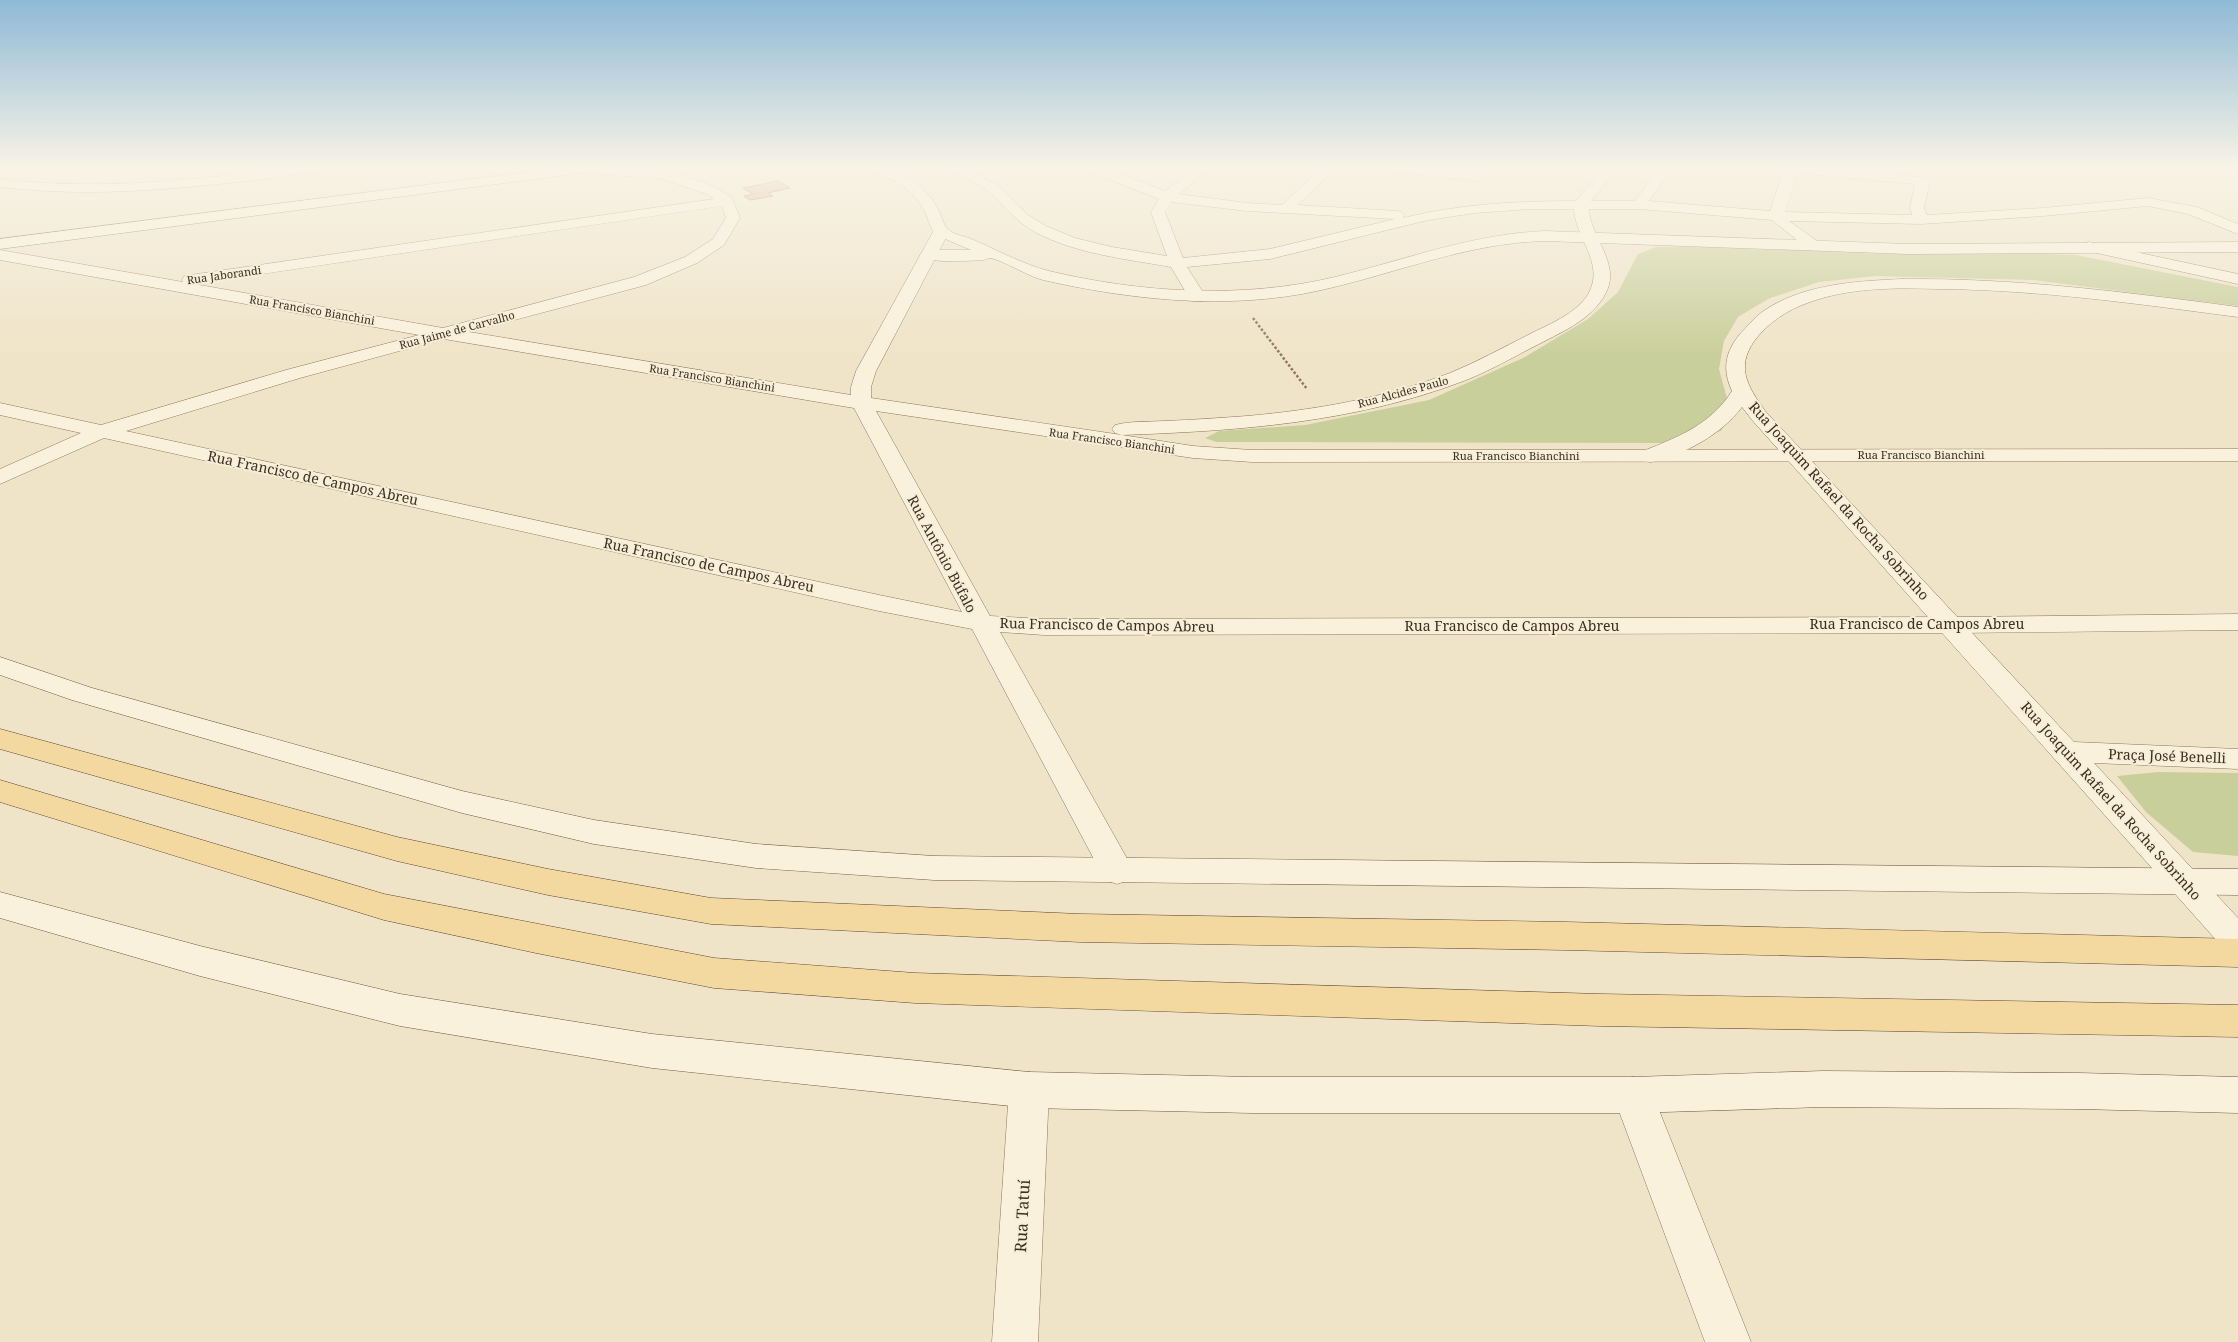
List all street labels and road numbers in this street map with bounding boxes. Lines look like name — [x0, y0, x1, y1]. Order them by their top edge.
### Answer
street label: Rua Jaborandi — [186, 262, 263, 287]
street label: Rua Francisco Bianchini — [248, 291, 376, 328]
street label: Rua Jaime de Carvalho — [397, 307, 516, 352]
street label: Rua Francisco Bianchini — [648, 360, 776, 395]
street label: Rua Alcides Paulo — [1356, 372, 1450, 411]
street label: Rua Joaquim Rafael da Rocha Sobrinho — [1745, 397, 1934, 604]
street label: Rua Francisco Bianchini — [1048, 424, 1176, 457]
street label: Rua Francisco de Campos Abreu — [206, 446, 420, 509]
street label: Rua Francisco Bianchini — [1857, 447, 1985, 462]
street label: Rua Francisco Bianchini — [1452, 448, 1580, 463]
street label: Rua Antônio Búfalo — [903, 492, 981, 616]
street label: Rua Francisco de Campos Abreu — [602, 533, 816, 596]
street label: Rua Francisco de Campos Abreu — [999, 613, 1215, 636]
street label: Rua Francisco de Campos Abreu — [1810, 614, 2025, 633]
street label: Rua Francisco de Campos Abreu — [1405, 616, 1620, 635]
street label: Rua Joaquim Rafael da Rocha Sobrinho — [2017, 697, 2206, 904]
street label: Praça José Benelli — [2108, 744, 2227, 767]
street label: Rua Tatuí — [1009, 1179, 1035, 1253]

